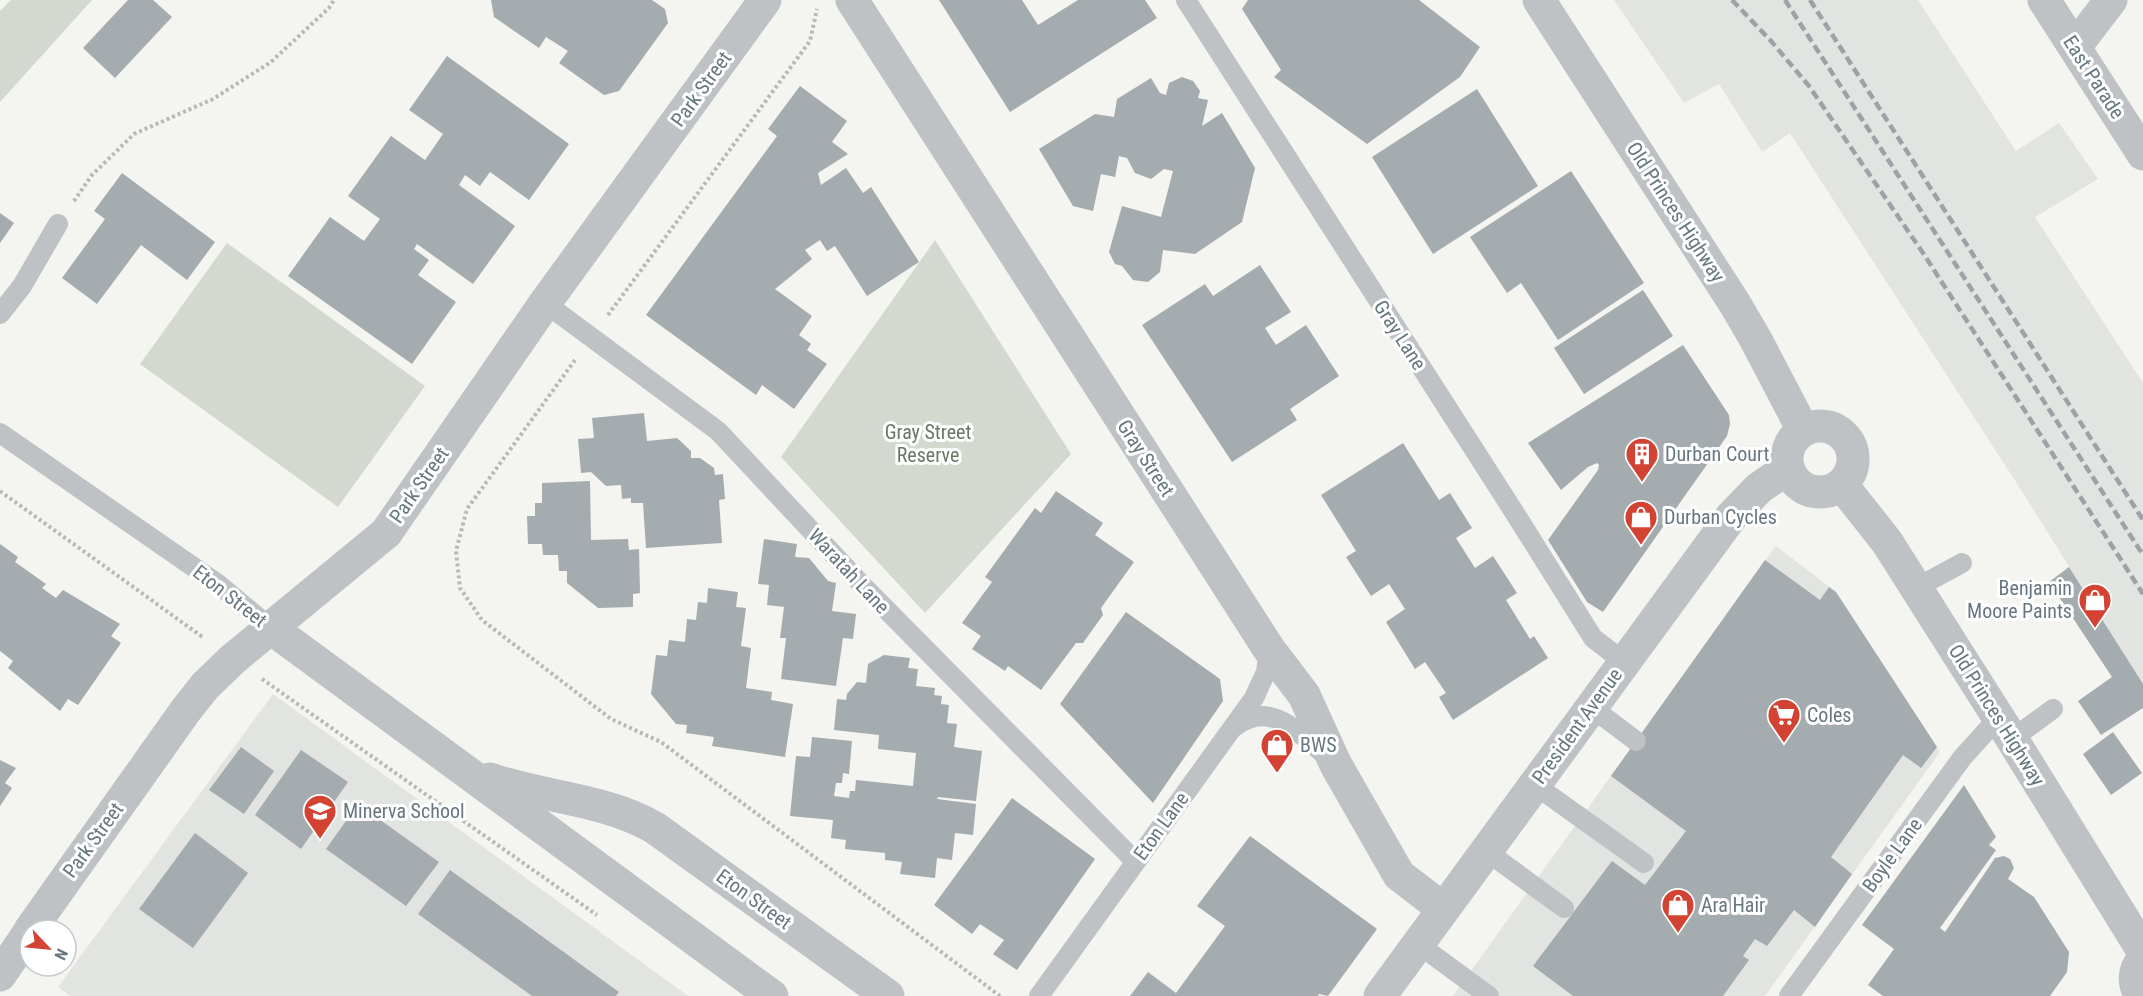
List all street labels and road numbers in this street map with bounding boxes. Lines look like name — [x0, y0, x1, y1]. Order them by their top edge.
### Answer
street label: East Parade — [2058, 31, 2130, 123]
street label: Park Street — [666, 47, 736, 131]
street label: Old Princes Highway — [1622, 137, 1730, 287]
street label: Gray Lane — [1369, 296, 1431, 374]
street label: Gray Street — [1112, 415, 1180, 501]
street label: Park Street — [384, 442, 454, 528]
street label: Waratah Lane — [804, 523, 894, 619]
street label: Eton Street — [188, 560, 272, 632]
street label: Old Princes Highway — [1944, 640, 2050, 790]
street label: President Avenue — [1527, 663, 1627, 789]
street label: Eton Lane — [1128, 787, 1194, 865]
street label: Park Street — [58, 798, 128, 882]
street label: Boyle Lane — [1857, 813, 1927, 897]
street label: Eton Street — [712, 864, 796, 934]

